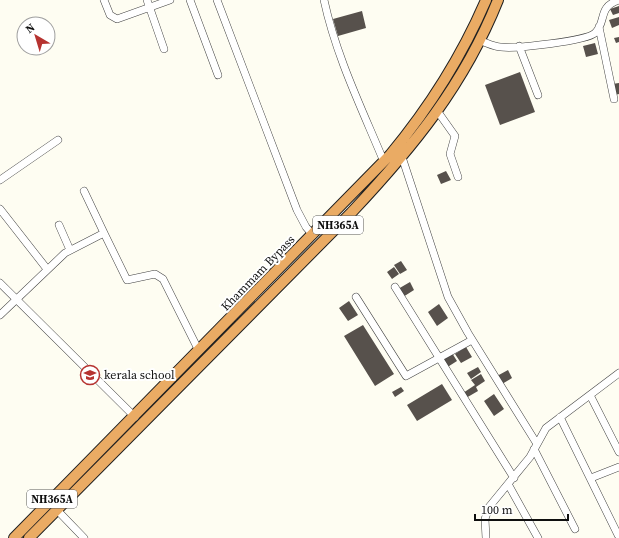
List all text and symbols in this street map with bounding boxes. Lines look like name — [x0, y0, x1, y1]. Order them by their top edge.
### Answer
north arrow — [16, 16, 56, 56]
text: N — [22, 20, 38, 37]
road number: NH365A — [313, 216, 363, 234]
street label: Khammam Bypass — [218, 232, 298, 314]
school or university icon: kerala school — [79, 364, 101, 386]
place label: kerala school — [104, 367, 175, 383]
road number: NH365A — [27, 490, 77, 508]
scale bar — [475, 496, 568, 522]
text: 100 m — [481, 502, 513, 518]

